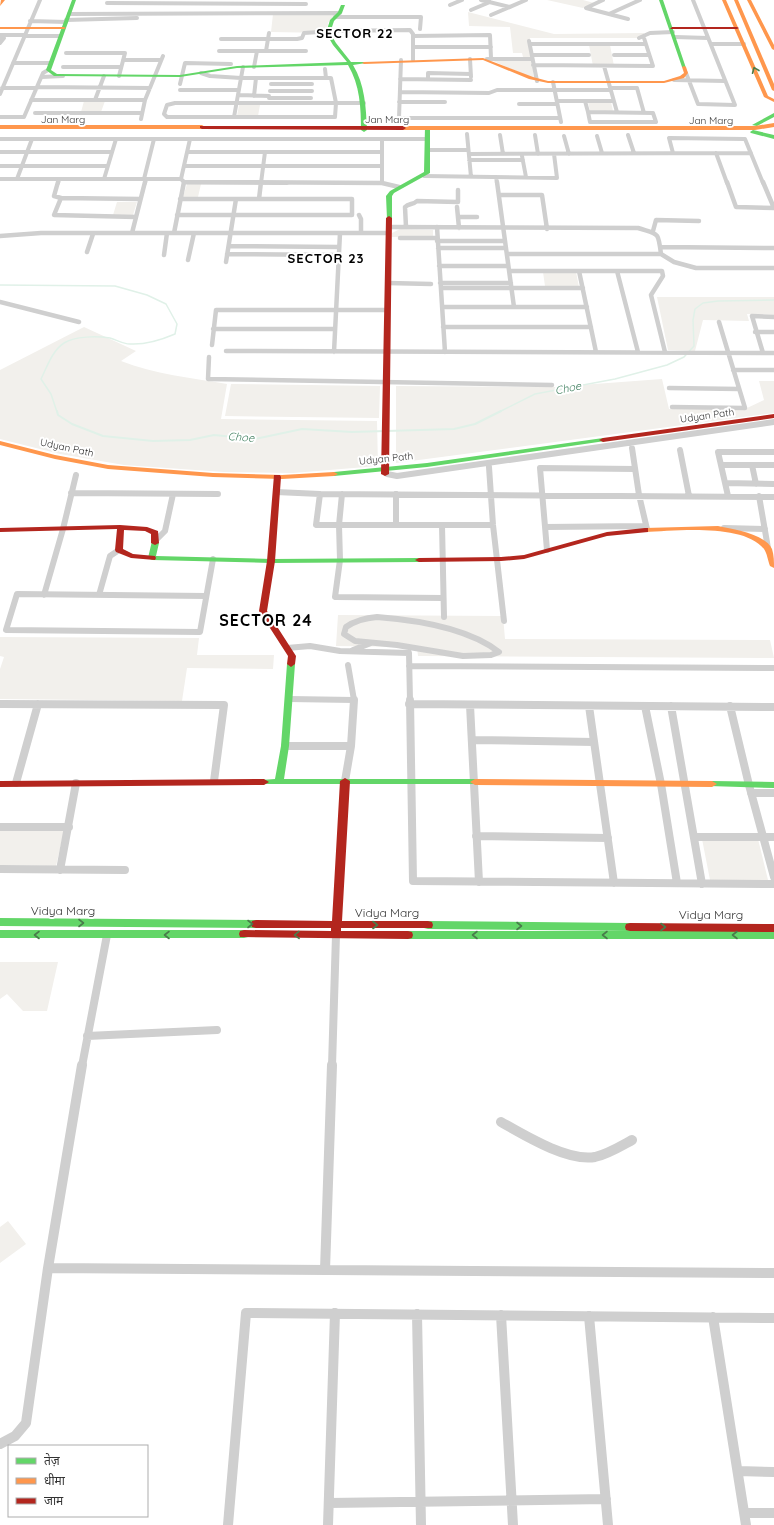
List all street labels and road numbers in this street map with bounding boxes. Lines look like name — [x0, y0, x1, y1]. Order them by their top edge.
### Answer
street label: Jan Marg — [41, 113, 85, 126]
street label: Jan Marg — [365, 113, 409, 126]
street label: Jan Marg — [689, 114, 733, 127]
street label: Udyan Path — [679, 405, 735, 426]
street label: Udyan Path — [39, 435, 95, 460]
street label: Udyan Path — [358, 449, 414, 468]
street label: Vidya Marg — [31, 903, 95, 918]
street label: Vidya Marg — [355, 905, 419, 920]
street label: Vidya Marg — [679, 907, 743, 922]

